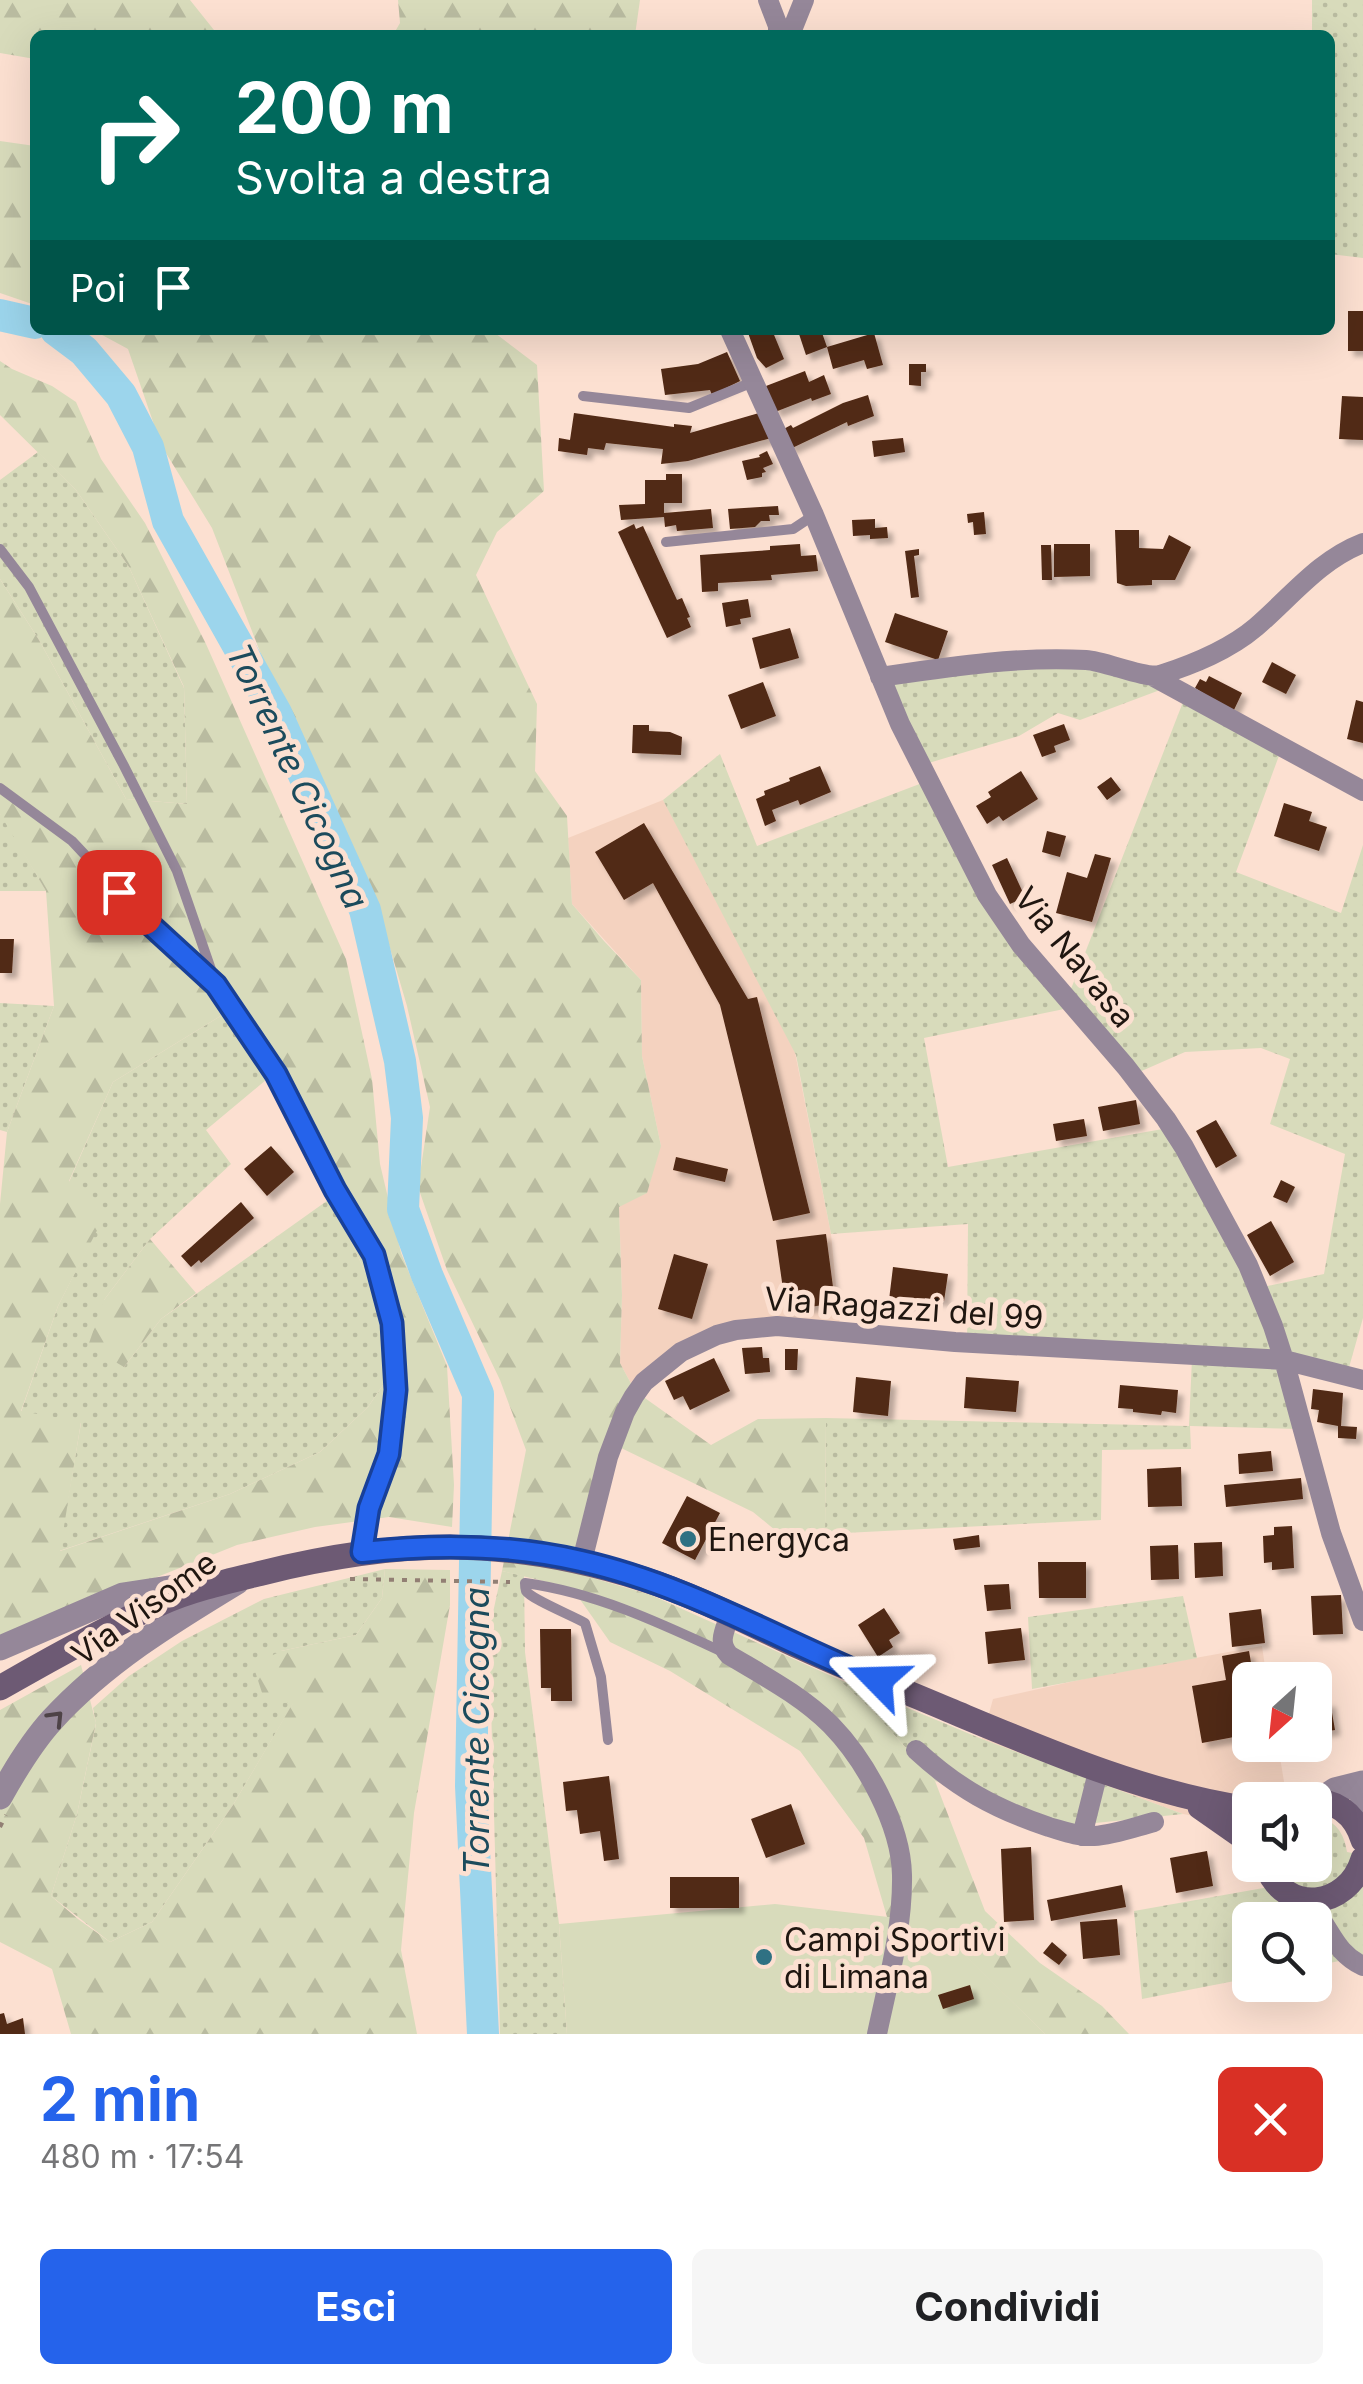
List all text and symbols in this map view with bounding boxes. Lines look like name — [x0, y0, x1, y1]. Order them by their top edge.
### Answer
text: 200 m — [235, 65, 454, 150]
icon: right — [70, 70, 200, 200]
text: Svolta a destra — [235, 150, 552, 205]
icon: arrive — [146, 260, 201, 315]
text: Poi — [70, 265, 126, 311]
water label: Torrente Cicogna — [218, 637, 378, 915]
pin — [77, 850, 162, 935]
icon: arrive — [92, 865, 147, 920]
street label: Via Navasa — [1007, 879, 1143, 1035]
street label: Via Ragazzi del 99 — [763, 1279, 1045, 1337]
place label: Energyca — [708, 1520, 850, 1559]
marker: Energyca — [677, 1528, 699, 1550]
street label: Via Visome — [64, 1542, 224, 1674]
water label: Torrente Cicogna — [455, 1587, 497, 1875]
position arrow — [826, 1628, 930, 1732]
north arrow — [1232, 1662, 1332, 1762]
map controls — [1232, 1662, 1332, 2002]
one-way arrow — [44, 1711, 62, 1729]
button: sound — [1232, 1782, 1332, 1882]
button: search — [1232, 1902, 1332, 2002]
place label: Campi Sportivi di Limana — [784, 1920, 1006, 1996]
marker: Campi Sportivi di Limana — [753, 1946, 775, 1968]
text: 2 min — [40, 2063, 200, 2135]
button: close — [1218, 2067, 1323, 2172]
text: 480 m · 17:54 — [40, 2137, 244, 2176]
button: Esci — [40, 2249, 672, 2364]
button: Condividi — [692, 2249, 1323, 2364]

